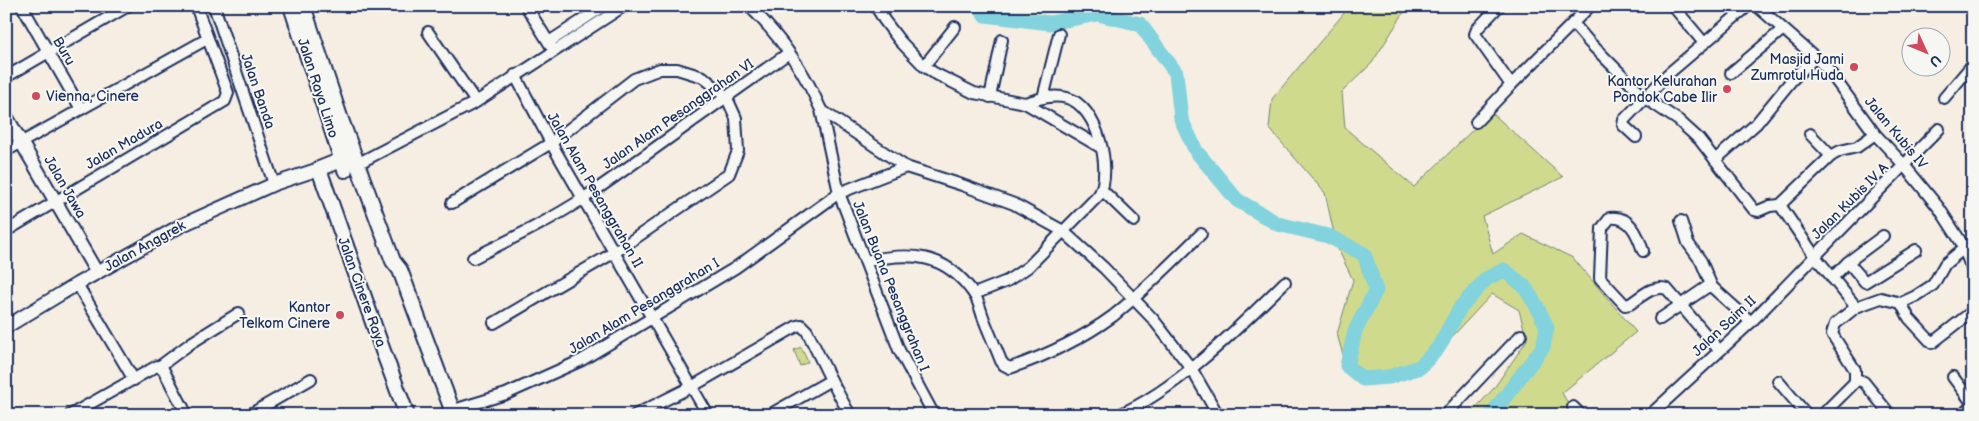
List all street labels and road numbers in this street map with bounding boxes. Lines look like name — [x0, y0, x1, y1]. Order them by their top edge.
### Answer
street label: Buru — [49, 34, 79, 68]
street label: Jalan Raya Limo — [294, 36, 342, 140]
street label: Jalan Banda — [237, 51, 279, 131]
street label: Jalan Alam Pesanggrahan VI — [599, 55, 757, 173]
street label: Jalan Kubis IV — [1861, 93, 1931, 173]
street label: Jalan Alam Pesanggrahan II — [543, 109, 647, 271]
street label: Jalan Madura — [82, 115, 166, 173]
street label: Jalan Jawa — [40, 153, 90, 221]
street label: Jalan Kubis IV A — [1808, 159, 1892, 243]
street label: Jalan Buana Pesanggrahan I — [849, 198, 933, 374]
street label: Jalan Anggrek — [101, 217, 189, 275]
street label: Jalan Cinere Raya — [334, 235, 390, 349]
street label: Jalan Alam Pesanggrahan I — [566, 254, 722, 358]
street label: Jalan Saim II — [1689, 292, 1759, 360]

